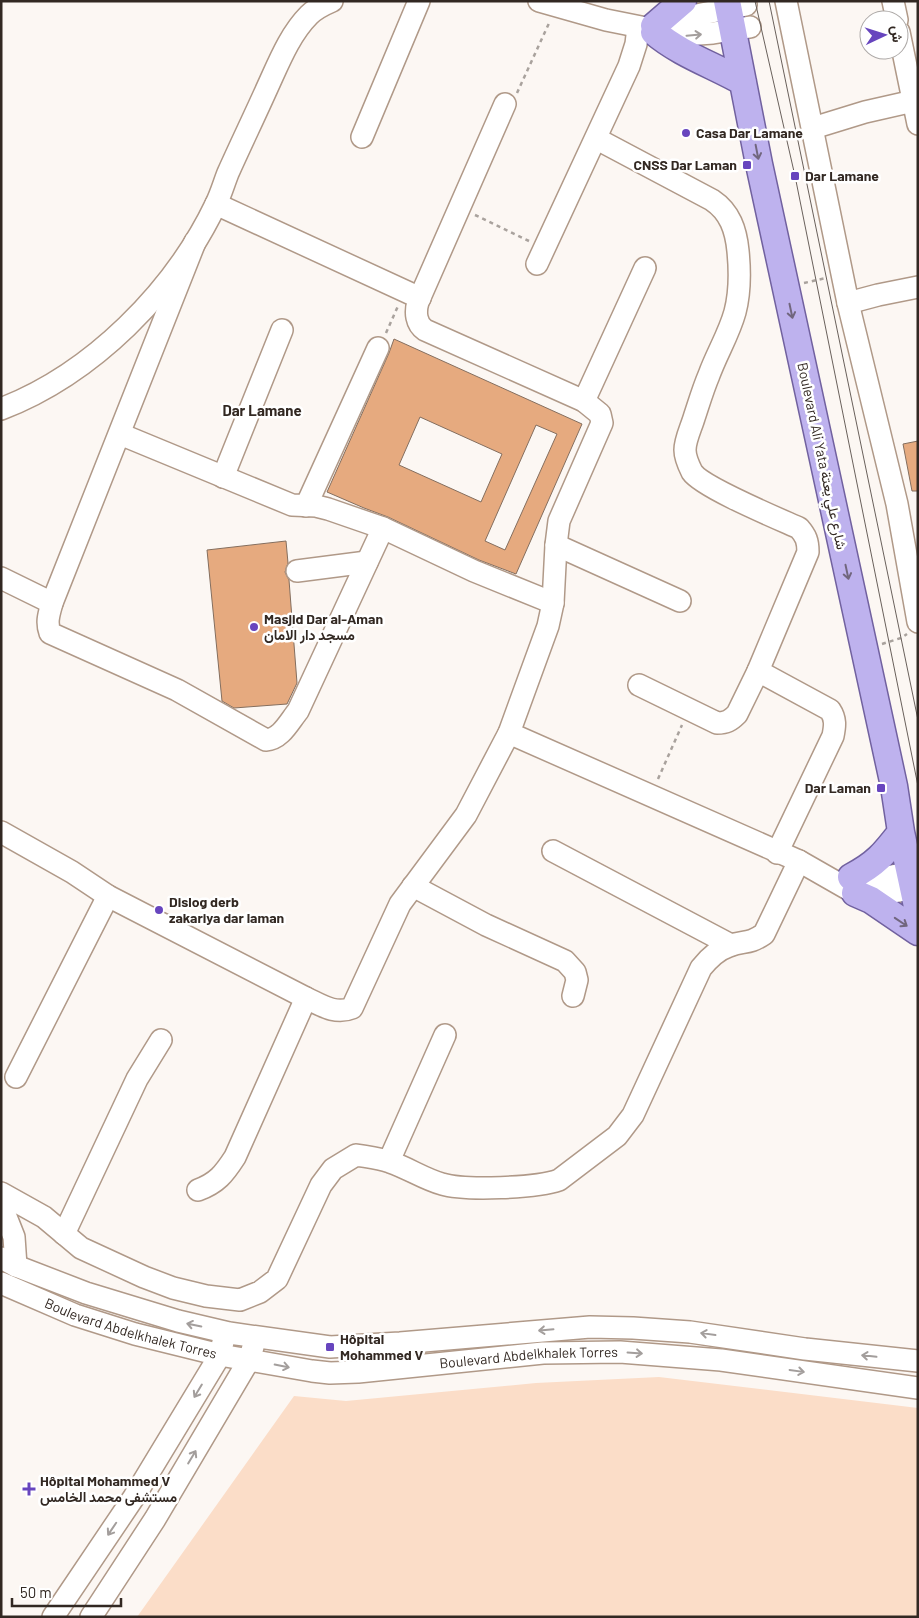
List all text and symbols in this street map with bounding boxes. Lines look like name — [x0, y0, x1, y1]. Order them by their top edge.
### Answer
north arrow — [859, 10, 909, 60]
text: ش — [887, 25, 907, 43]
one-way arrow — [685, 30, 701, 40]
place label: Casa Dar Lamane — [696, 124, 803, 141]
marker: Casa Dar Lamane — [680, 127, 692, 139]
one-way arrow — [753, 144, 762, 160]
place label: CNSS Dar Laman — [633, 156, 737, 173]
marker: CNSS Dar Laman — [741, 159, 753, 171]
place label: Dar Lamane — [805, 167, 879, 184]
marker: Dar Lamane — [789, 170, 801, 182]
one-way arrow — [787, 303, 796, 319]
street label: Boulevard Ali Yata شارع علي يعتة — [790, 361, 851, 552]
district label: Dar Lamane — [222, 401, 302, 419]
one-way arrow — [843, 564, 853, 580]
place label: Masjid Dar al-Aman مسجد دار الامان — [264, 610, 383, 644]
marker: Masjid Dar al-Aman مسجد دار الامان — [248, 621, 260, 633]
place label: Dar Laman — [805, 779, 871, 796]
marker: Dar Laman — [875, 782, 887, 794]
place label: Dislog derb zakariya dar laman — [169, 893, 284, 926]
marker: Dislog derb zakariya dar laman — [153, 904, 165, 916]
one-way arrow — [894, 917, 908, 927]
street label: Boulevard Abdelkhalek Torres — [42, 1294, 219, 1362]
one-way arrow — [186, 1320, 202, 1329]
one-way arrow — [538, 1326, 554, 1335]
one-way arrow — [701, 1329, 717, 1339]
place label: Hôpital Mohammed V — [340, 1330, 424, 1363]
marker: Hôpital Mohammed V — [324, 1341, 336, 1353]
street label: Boulevard Abdelkhalek Torres — [438, 1343, 618, 1372]
one-way arrow — [627, 1348, 643, 1357]
one-way arrow — [862, 1351, 878, 1361]
one-way arrow — [274, 1361, 290, 1371]
one-way arrow — [788, 1366, 804, 1376]
one-way arrow — [193, 1384, 203, 1398]
one-way arrow — [187, 1451, 197, 1465]
place label: Hôpital Mohammed V مستشفى محمد الخامس — [40, 1472, 177, 1506]
marker: Hôpital Mohammed V مستشفى محمد الخامس — [22, 1482, 36, 1496]
one-way arrow — [107, 1522, 117, 1536]
scale bar — [12, 1576, 121, 1608]
text: 50 m — [20, 1583, 52, 1601]

